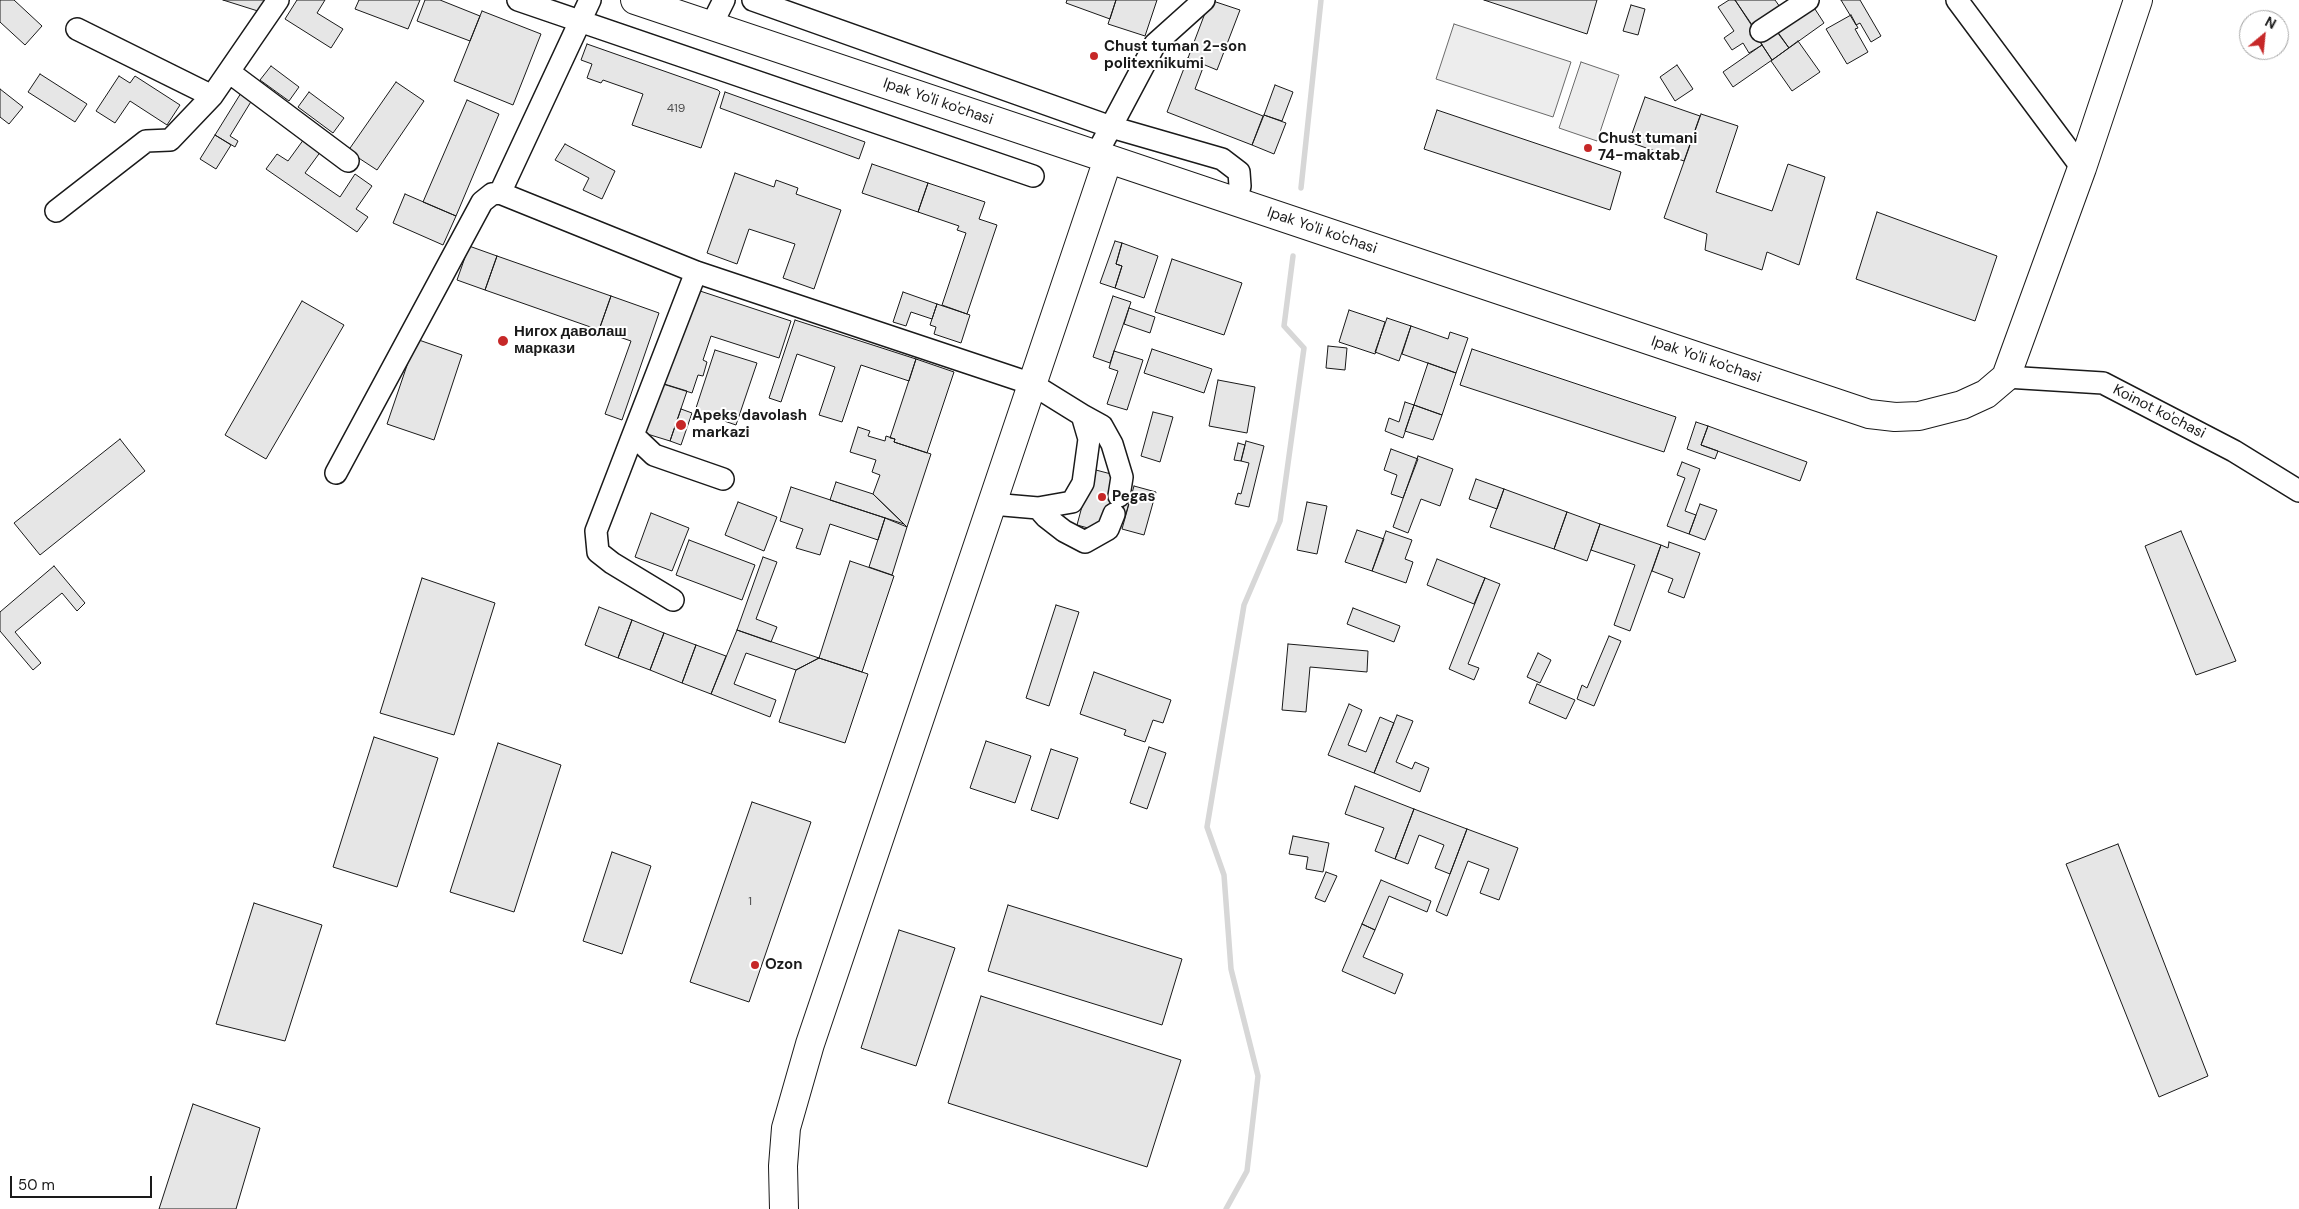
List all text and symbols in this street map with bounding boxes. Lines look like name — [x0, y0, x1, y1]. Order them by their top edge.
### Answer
north arrow — [2239, 10, 2289, 60]
text: N — [2262, 12, 2279, 33]
place label: Chust tuman 2-son politexnikumi — [1104, 38, 1246, 73]
marker: Chust tuman 2-son politexnikumi — [1088, 50, 1100, 62]
street label: Ipak Yo'li ko'chasi — [881, 75, 995, 129]
house number: 419 — [667, 102, 685, 116]
place label: Chust tumani 74-maktab — [1598, 130, 1697, 165]
marker: Chust tumani 74-maktab — [1582, 142, 1594, 154]
street label: Ipak Yo'li ko'chasi — [1265, 204, 1379, 258]
place label: Нигох даволаш маркази — [514, 323, 627, 358]
street label: Ipak Yo'li ko'chasi — [1649, 333, 1763, 387]
marker: Нигох даволаш маркази — [496, 334, 510, 348]
street label: Koinot ko'chasi — [2110, 381, 2208, 443]
place label: Apeks davolash markazi — [692, 407, 807, 442]
marker: Apeks davolash markazi — [674, 418, 688, 432]
place label: Pegas — [1112, 488, 1155, 506]
marker: Pegas — [1096, 491, 1108, 503]
house number: 1 — [748, 895, 752, 909]
place label: Ozon — [765, 956, 803, 974]
marker: Ozon — [749, 959, 761, 971]
scale bar — [12, 1166, 155, 1198]
text: 50 m — [18, 1175, 55, 1195]

